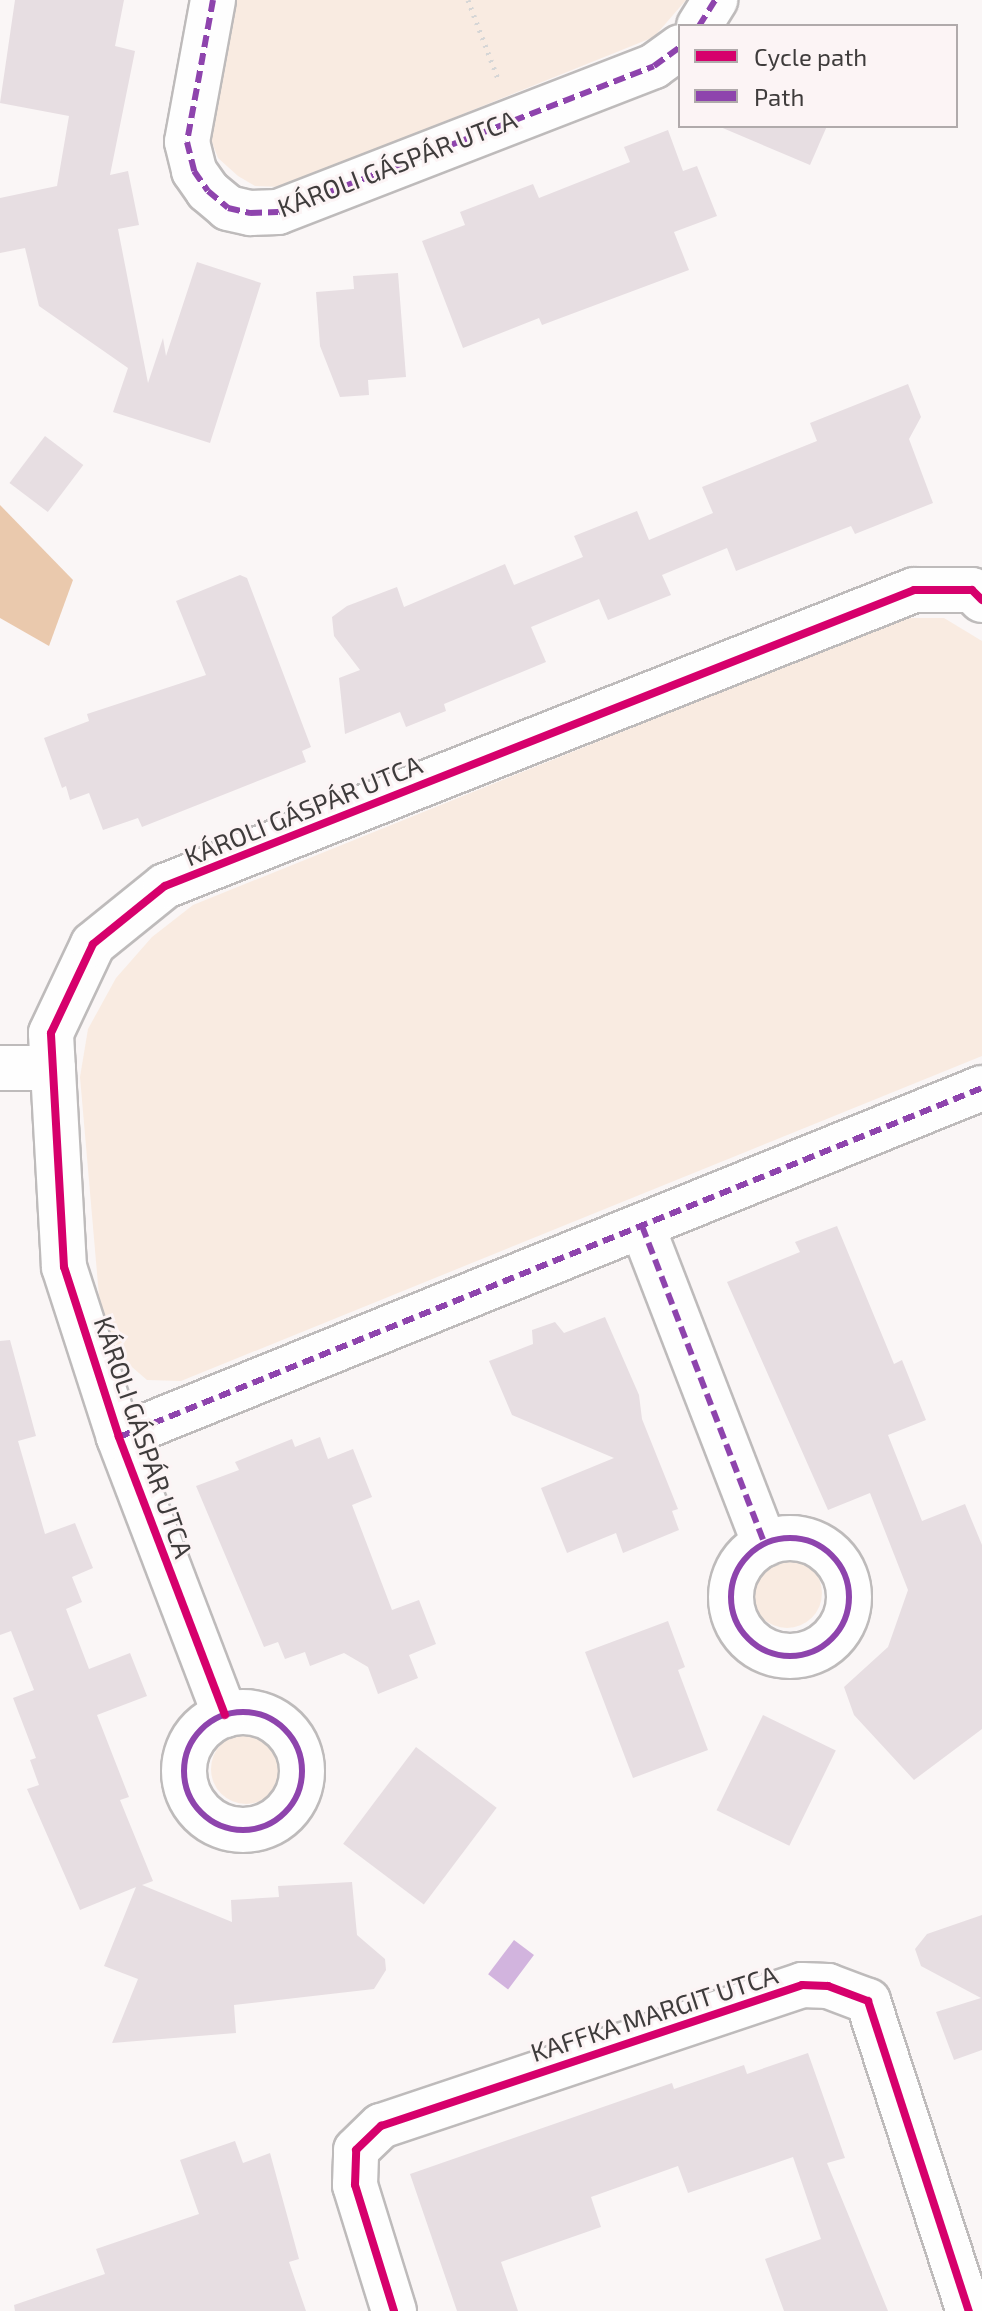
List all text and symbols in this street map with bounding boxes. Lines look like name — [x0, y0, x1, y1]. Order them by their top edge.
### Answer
legend — [678, 24, 958, 128]
text: Cycle path — [754, 42, 867, 71]
text: Path — [754, 82, 804, 111]
street label: KÁROLI GÁSPÁR UTCA — [273, 103, 521, 223]
street label: KÁROLI GÁSPÁR UTCA — [180, 748, 426, 872]
street label: KÁROLI GÁSPÁR UTCA — [88, 1312, 200, 1562]
street label: KAFFKA MARGIT UTCA — [526, 1958, 782, 2068]

